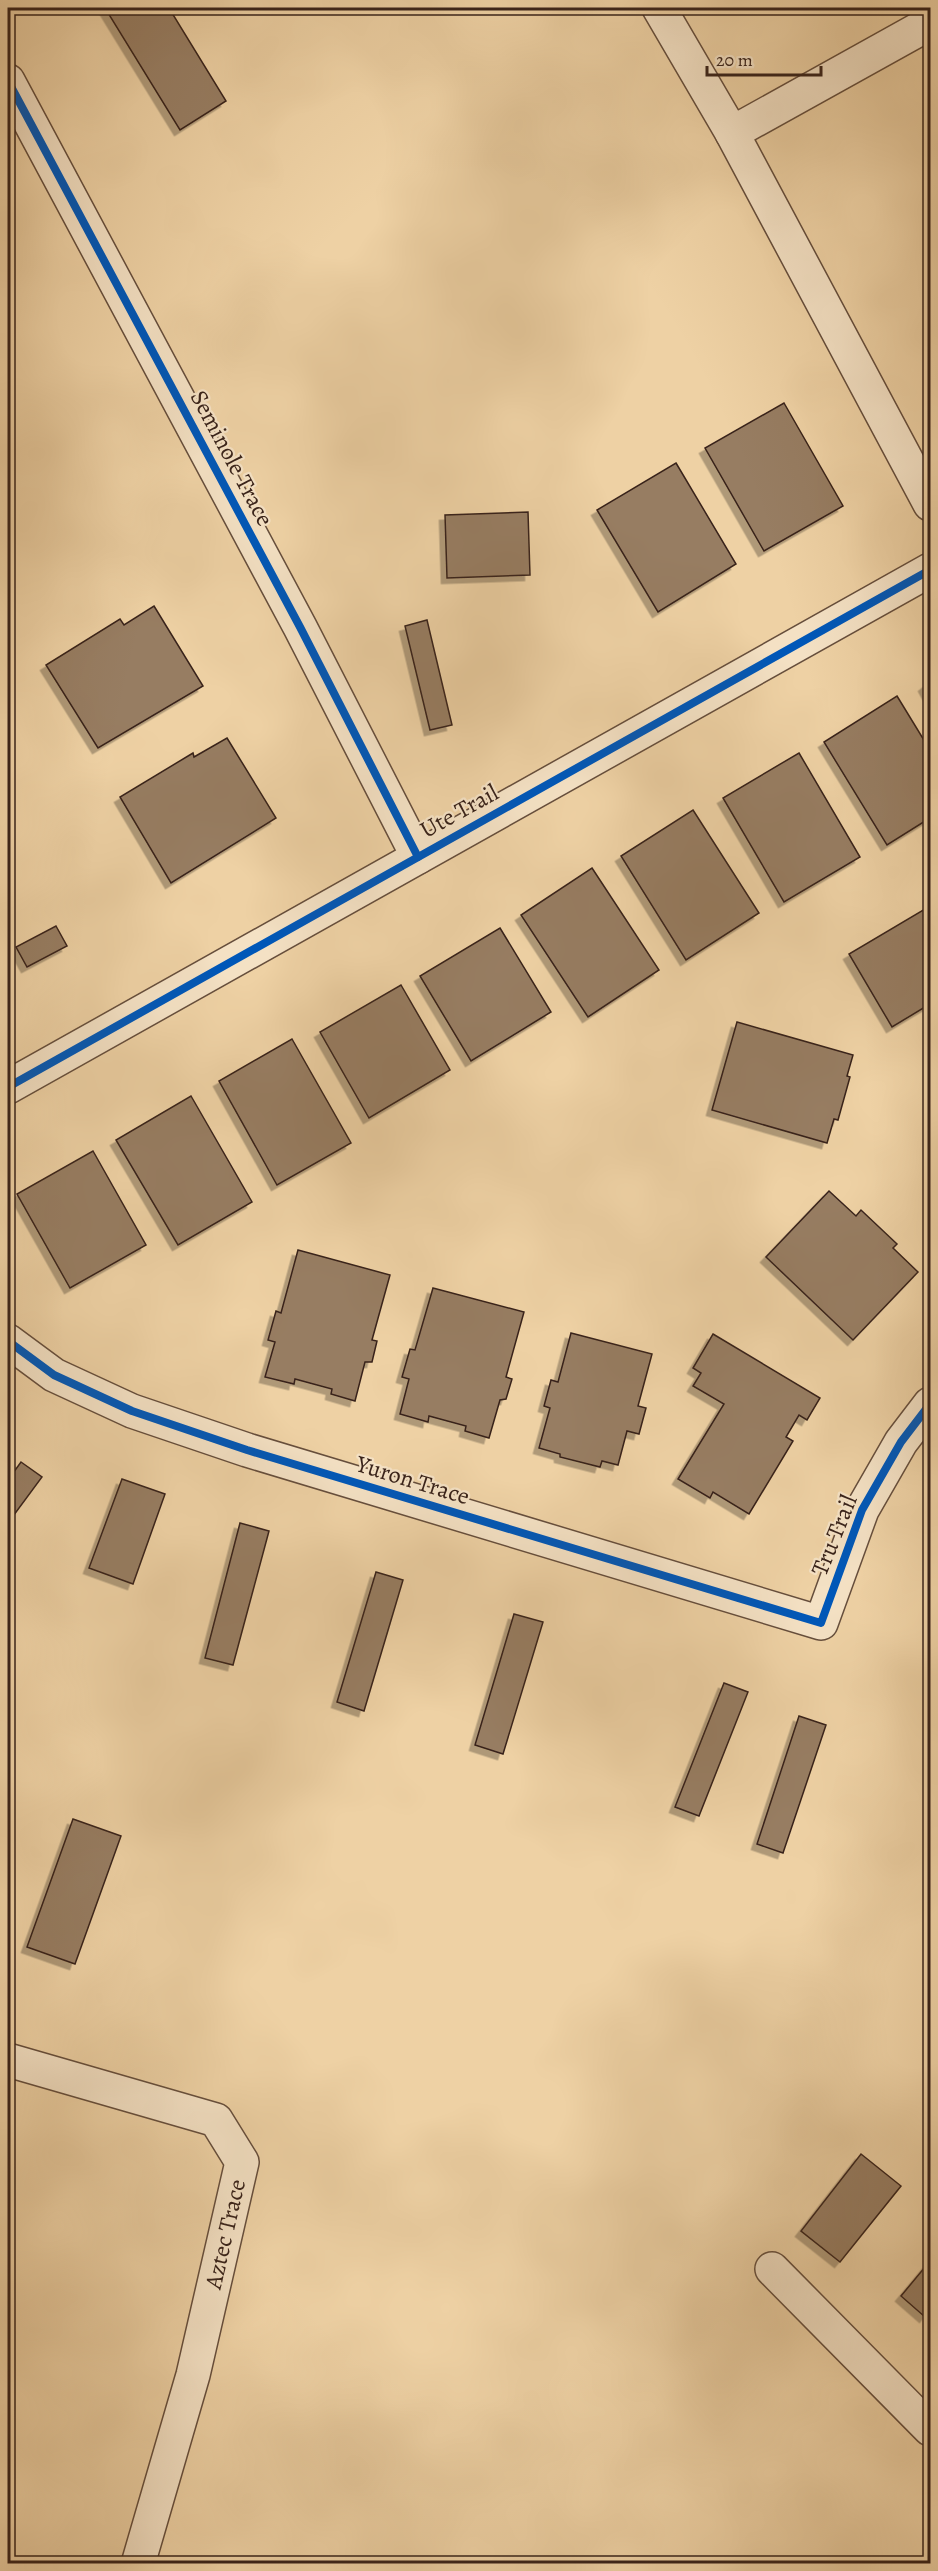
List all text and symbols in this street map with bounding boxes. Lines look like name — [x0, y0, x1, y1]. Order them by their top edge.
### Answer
scale bar — [707, 39, 821, 77]
text: 20 m — [716, 48, 753, 72]
street label: Seminole Trace — [183, 385, 281, 531]
street label: Ute Trail — [414, 776, 504, 846]
street label: Yuron Trace — [351, 1447, 474, 1512]
street label: Tru Trail — [803, 1490, 865, 1580]
street label: Aztec Trace — [197, 2176, 253, 2293]

